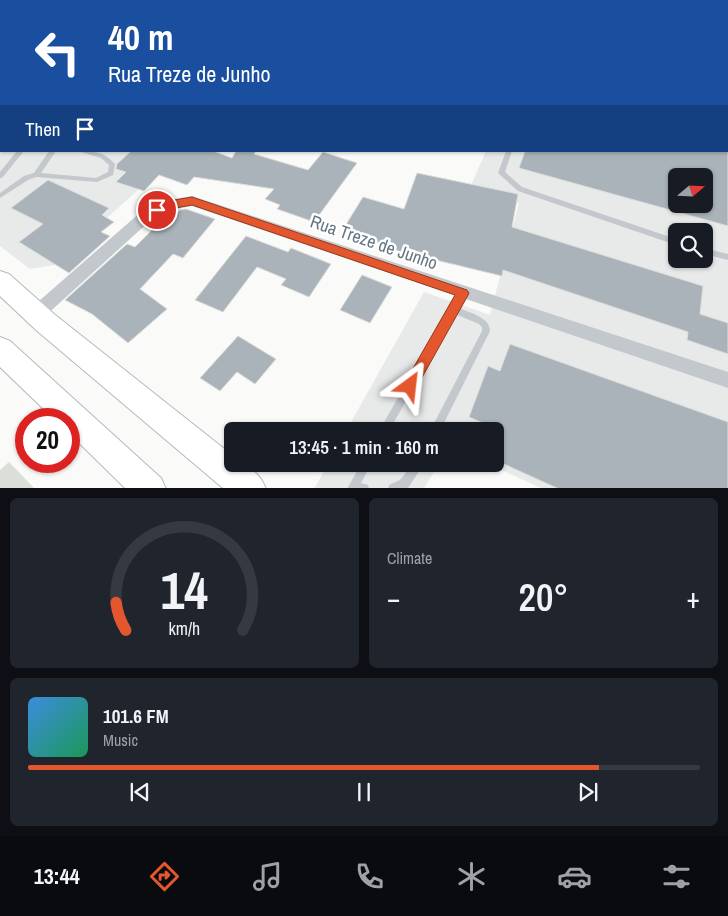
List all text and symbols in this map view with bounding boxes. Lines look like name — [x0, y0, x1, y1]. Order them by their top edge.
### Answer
text: 40 m — [108, 14, 173, 61]
icon: left — [25, 20, 90, 85]
text: Rua Treze de Junho — [108, 59, 271, 89]
icon: arrive — [71, 115, 99, 143]
text: Then — [25, 116, 61, 142]
north arrow — [668, 168, 712, 212]
map controls — [668, 168, 713, 268]
pin — [136, 189, 178, 231]
icon: arrive — [143, 196, 171, 224]
street label: Rua Treze de Junho — [307, 209, 441, 275]
button: search — [668, 223, 713, 268]
position arrow — [383, 359, 435, 411]
speed limit sign: 20 — [15, 408, 80, 473]
text: 13:45 · 1 min · 160 m — [289, 434, 439, 460]
text: Climate — [387, 547, 432, 569]
text: 14 — [161, 555, 208, 625]
text: 20° — [519, 572, 568, 623]
text: − — [387, 579, 400, 617]
text: + — [687, 579, 700, 617]
text: km/h — [169, 617, 200, 641]
text: 101.6 FM — [103, 703, 169, 729]
text: Music — [103, 729, 138, 751]
icon: previous — [126, 778, 154, 806]
icon: pause — [350, 778, 378, 806]
icon: next — [574, 778, 602, 806]
icon: directions — [147, 859, 182, 894]
icon: music — [250, 859, 285, 894]
icon: phone — [352, 859, 387, 894]
icon: climate — [454, 859, 489, 894]
icon: car — [557, 859, 592, 894]
icon: filters — [659, 859, 694, 894]
text: 13:44 — [34, 861, 80, 891]

